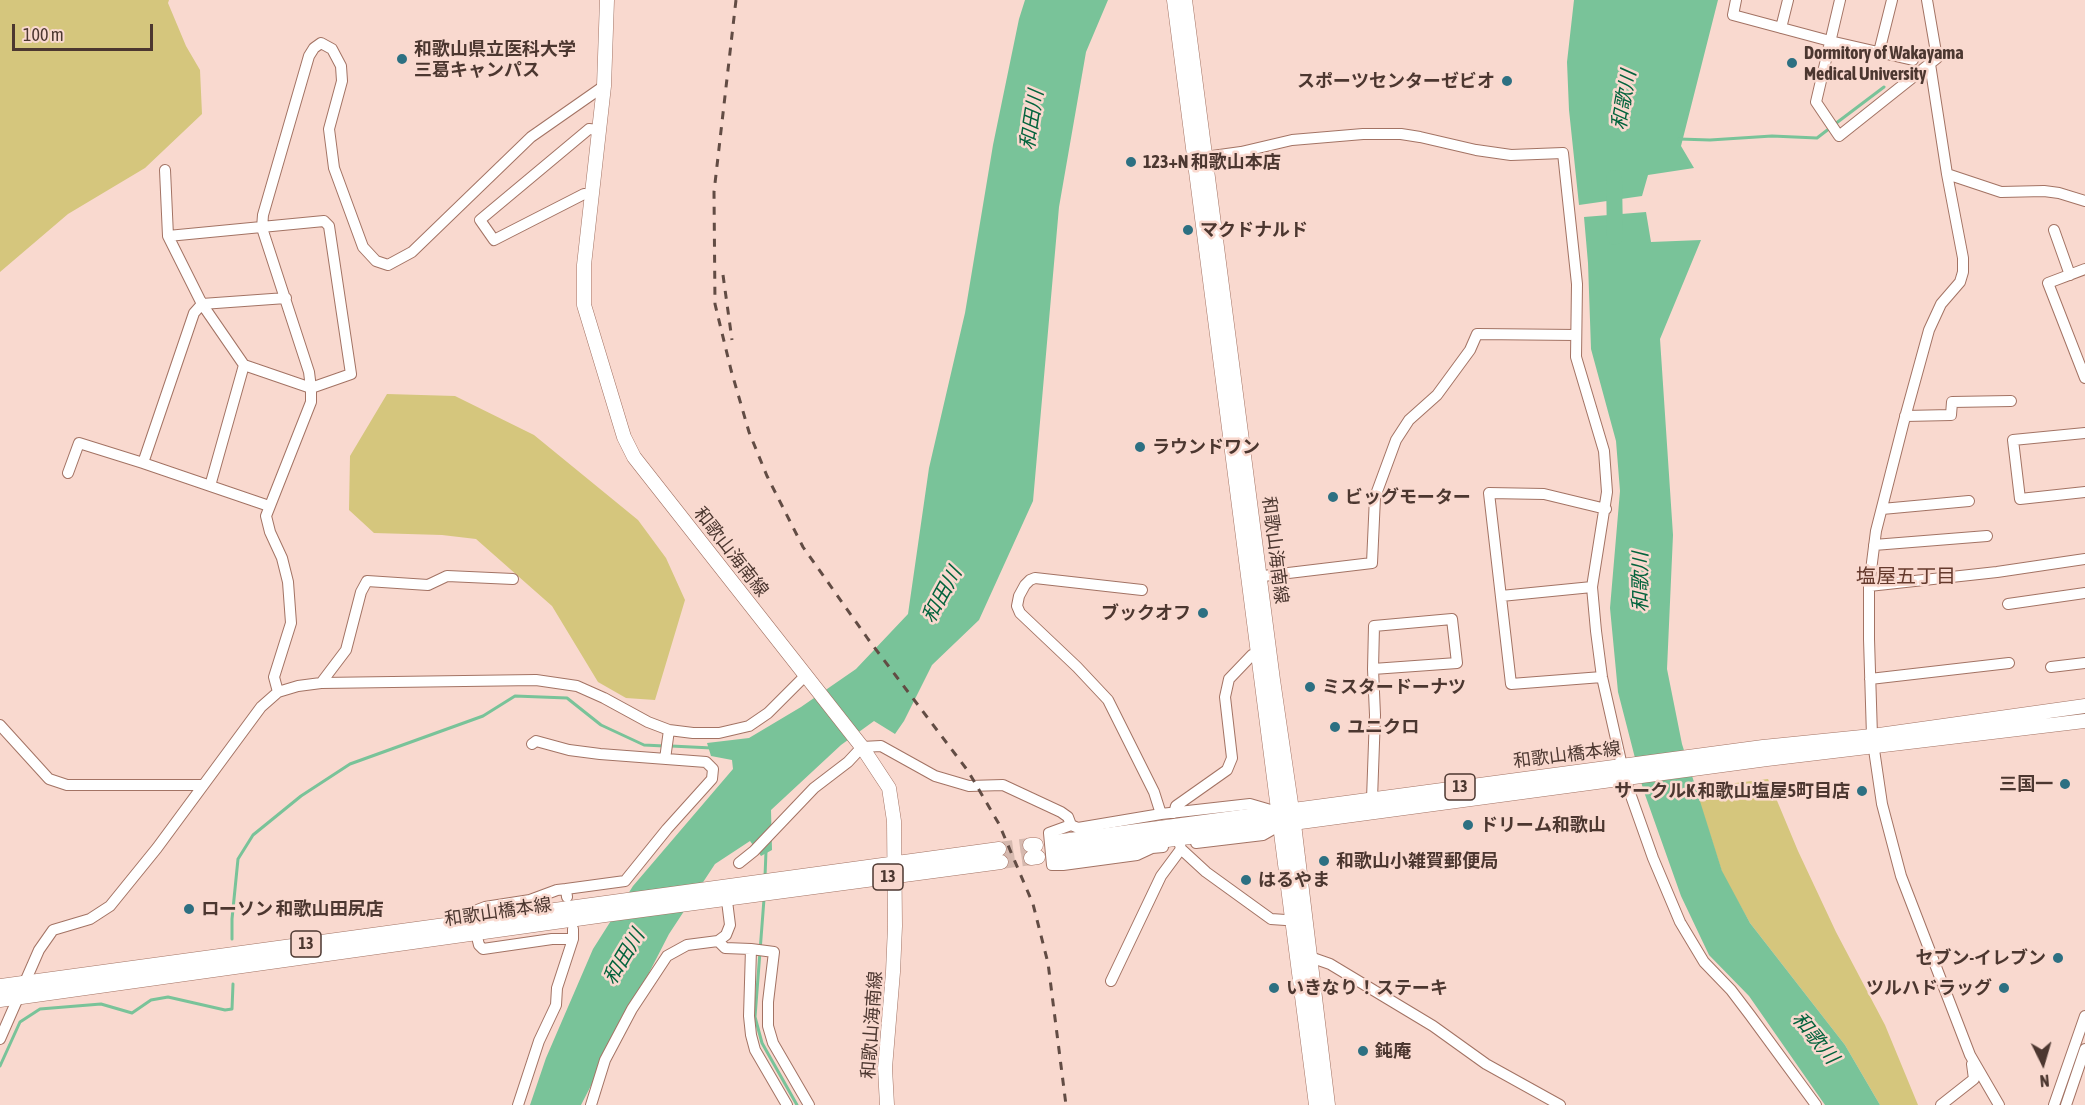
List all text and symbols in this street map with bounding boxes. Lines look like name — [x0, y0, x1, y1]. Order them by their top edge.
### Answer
scale bar — [15, 12, 156, 50]
text: 100 m — [23, 24, 64, 45]
place label: 和歌山県立医科大学 三葛キャンパス — [414, 38, 576, 80]
place label: Dormitory of Wakayama Medical University — [1804, 42, 1964, 84]
marker: 和歌山県立医科大学 三葛キャンパス — [395, 52, 409, 66]
marker: Dormitory of Wakayama Medical University — [1785, 56, 1799, 70]
water label: 和歌川 — [1607, 68, 1641, 132]
place label: スポーツセンターゼビオ — [1297, 70, 1495, 92]
marker: スポーツセンターゼビオ — [1500, 74, 1514, 88]
water label: 和田川 — [1015, 88, 1049, 152]
place label: 123+N 和歌山本店 — [1143, 151, 1281, 173]
marker: 123+N 和歌山本店 — [1124, 155, 1138, 169]
place label: マクドナルド — [1200, 219, 1308, 241]
marker: マクドナルド — [1181, 223, 1195, 237]
place label: ラウンドワン — [1152, 436, 1260, 458]
marker: ラウンドワン — [1133, 440, 1147, 454]
place label: ビッグモーター — [1345, 486, 1471, 508]
marker: ビッグモーター — [1326, 490, 1340, 504]
street label: 和歌山海南線 — [1258, 495, 1292, 605]
street label: 和歌山海南線 — [689, 503, 773, 601]
water label: 和歌川 — [1629, 552, 1653, 612]
water label: 和田川 — [917, 563, 967, 627]
district label: 塩屋五丁目 — [1856, 565, 1956, 589]
place label: ブックオフ — [1101, 602, 1191, 624]
marker: ブックオフ — [1196, 606, 1210, 620]
place label: ミスタードーナツ — [1322, 676, 1466, 698]
marker: ミスタードーナツ — [1303, 680, 1317, 694]
place label: ユニクロ — [1347, 716, 1419, 738]
marker: ユニクロ — [1328, 720, 1342, 734]
street label: 和歌山橋本線 — [1512, 738, 1622, 772]
place label: 三国一 — [1999, 773, 2053, 795]
road number: 13 — [1445, 774, 1475, 800]
marker: 三国一 — [2058, 777, 2072, 791]
place label: サークルK 和歌山塩屋5町目店 — [1614, 780, 1850, 802]
marker: サークルK 和歌山塩屋5町目店 — [1855, 784, 1869, 798]
place label: ドリーム和歌山 — [1480, 814, 1606, 836]
marker: ドリーム和歌山 — [1461, 818, 1475, 832]
place label: 和歌山小雑賀郵便局 — [1336, 850, 1498, 872]
marker: 和歌山小雑賀郵便局 — [1317, 854, 1331, 868]
road number: 13 — [873, 864, 903, 890]
place label: はるやま — [1258, 869, 1330, 891]
marker: はるやま — [1239, 873, 1253, 887]
street label: 和歌山橋本線 — [443, 894, 553, 930]
place label: ローソン 和歌山田尻店 — [201, 898, 383, 920]
marker: ローソン 和歌山田尻店 — [182, 902, 196, 916]
water label: 和田川 — [598, 925, 650, 989]
road number: 13 — [291, 931, 321, 957]
place label: セブン-イレブン — [1916, 947, 2046, 969]
marker: セブン-イレブン — [2051, 951, 2065, 965]
street label: 和歌山海南線 — [857, 970, 887, 1080]
place label: いきなり！ステーキ — [1286, 977, 1448, 999]
place label: ツルハドラッグ — [1866, 977, 1992, 999]
marker: いきなり！ステーキ — [1267, 981, 1281, 995]
marker: ツルハドラッグ — [1997, 981, 2011, 995]
water label: 和歌川 — [1787, 1007, 1843, 1069]
north arrow — [2013, 1033, 2073, 1093]
place label: 鈍庵 — [1375, 1040, 1411, 1062]
marker: 鈍庵 — [1356, 1044, 1370, 1058]
text: N — [2039, 1072, 2050, 1090]

